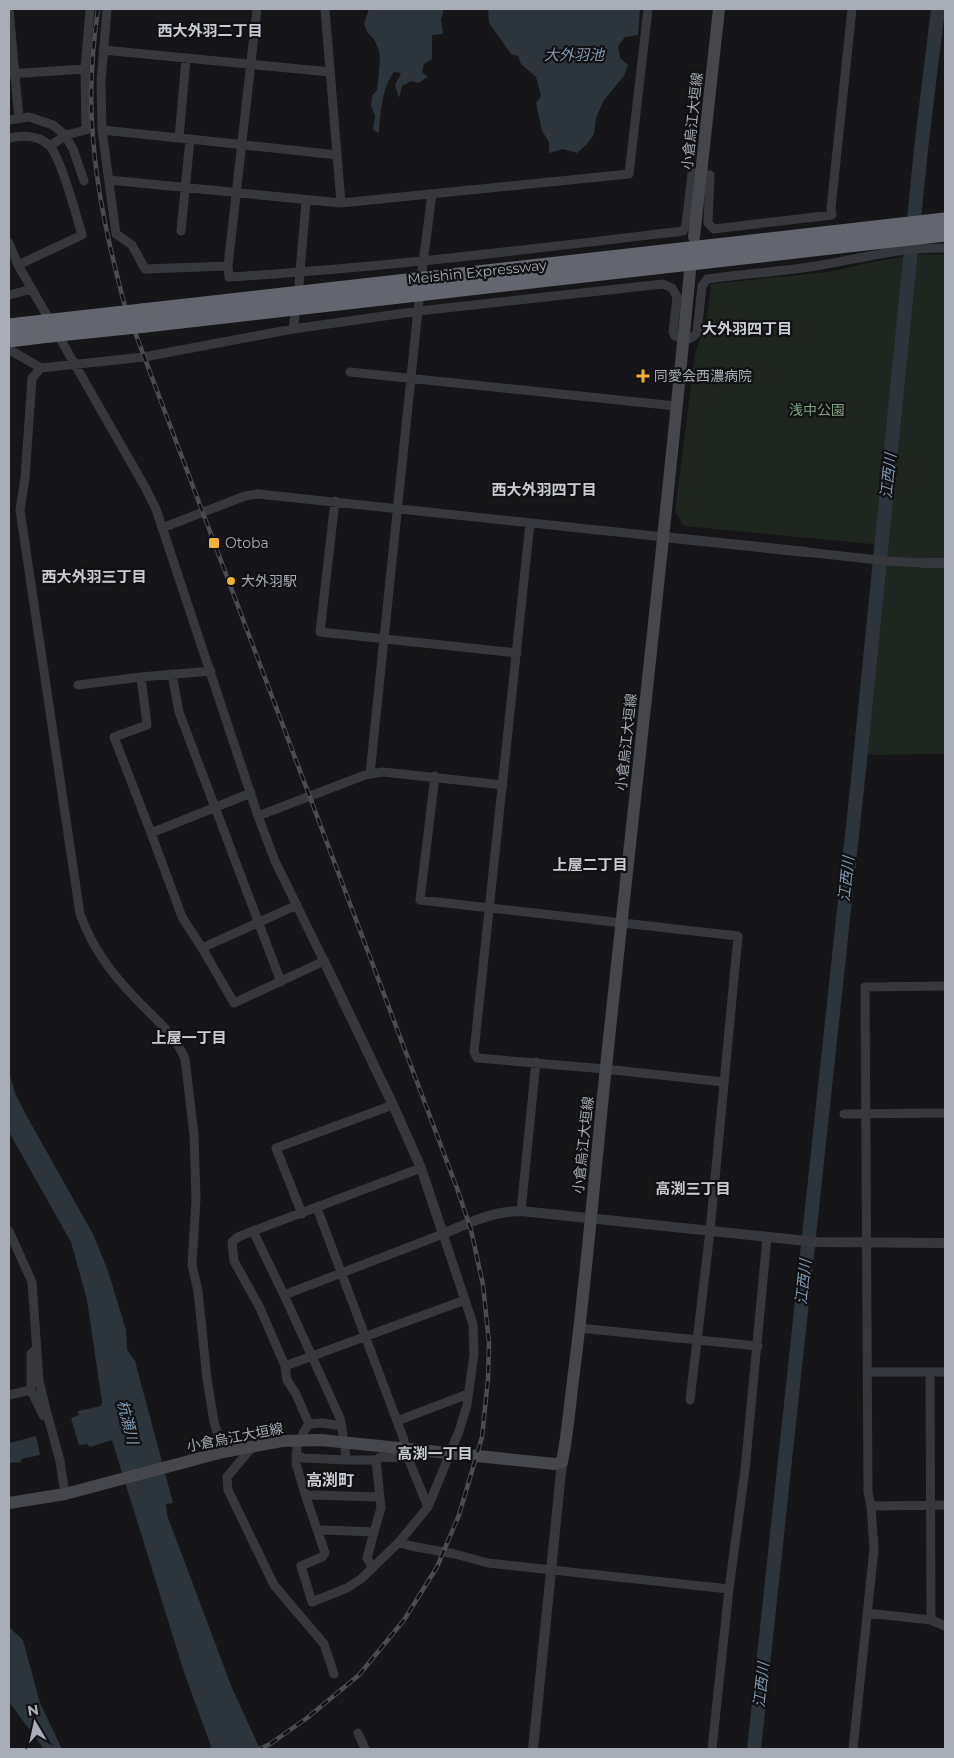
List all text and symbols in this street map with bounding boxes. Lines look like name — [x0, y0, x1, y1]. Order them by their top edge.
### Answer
district label: 西大外羽二丁目 — [157, 21, 263, 40]
water label: 大外羽池 — [544, 45, 606, 64]
street label: 小倉烏江大垣線 — [678, 71, 706, 171]
street label: Meishin Expressway — [406, 256, 548, 288]
district label: 大外羽四丁目 — [702, 319, 792, 338]
place label: 同愛会西濃病院 — [654, 367, 752, 385]
marker: 同愛会西濃病院 — [636, 369, 650, 383]
park label: 浅中公園 — [789, 401, 845, 419]
water label: 江西川 — [876, 451, 900, 499]
district label: 西大外羽四丁目 — [491, 480, 597, 499]
place label: Otoba — [225, 534, 269, 552]
marker: Otoba — [207, 536, 221, 550]
district label: 西大外羽三丁目 — [41, 567, 147, 586]
place label: 大外羽駅 — [241, 572, 297, 590]
marker: 大外羽駅 — [225, 575, 237, 587]
street label: 小倉烏江大垣線 — [612, 692, 640, 792]
water label: 江西川 — [834, 854, 858, 902]
district label: 上屋二丁目 — [552, 855, 628, 874]
district label: 上屋一丁目 — [151, 1028, 227, 1047]
street label: 小倉烏江大垣線 — [569, 1095, 597, 1195]
district label: 高渕三丁目 — [655, 1179, 731, 1198]
water label: 江西川 — [791, 1257, 815, 1305]
water label: 杭瀬川 — [113, 1398, 143, 1448]
street label: 小倉烏江大垣線 — [185, 1419, 285, 1455]
district label: 高渕一丁目 — [397, 1444, 473, 1463]
district label: 高渕町 — [306, 1471, 354, 1490]
water label: 江西川 — [749, 1660, 773, 1708]
north arrow — [10, 1698, 60, 1748]
text: N — [26, 1700, 40, 1720]

